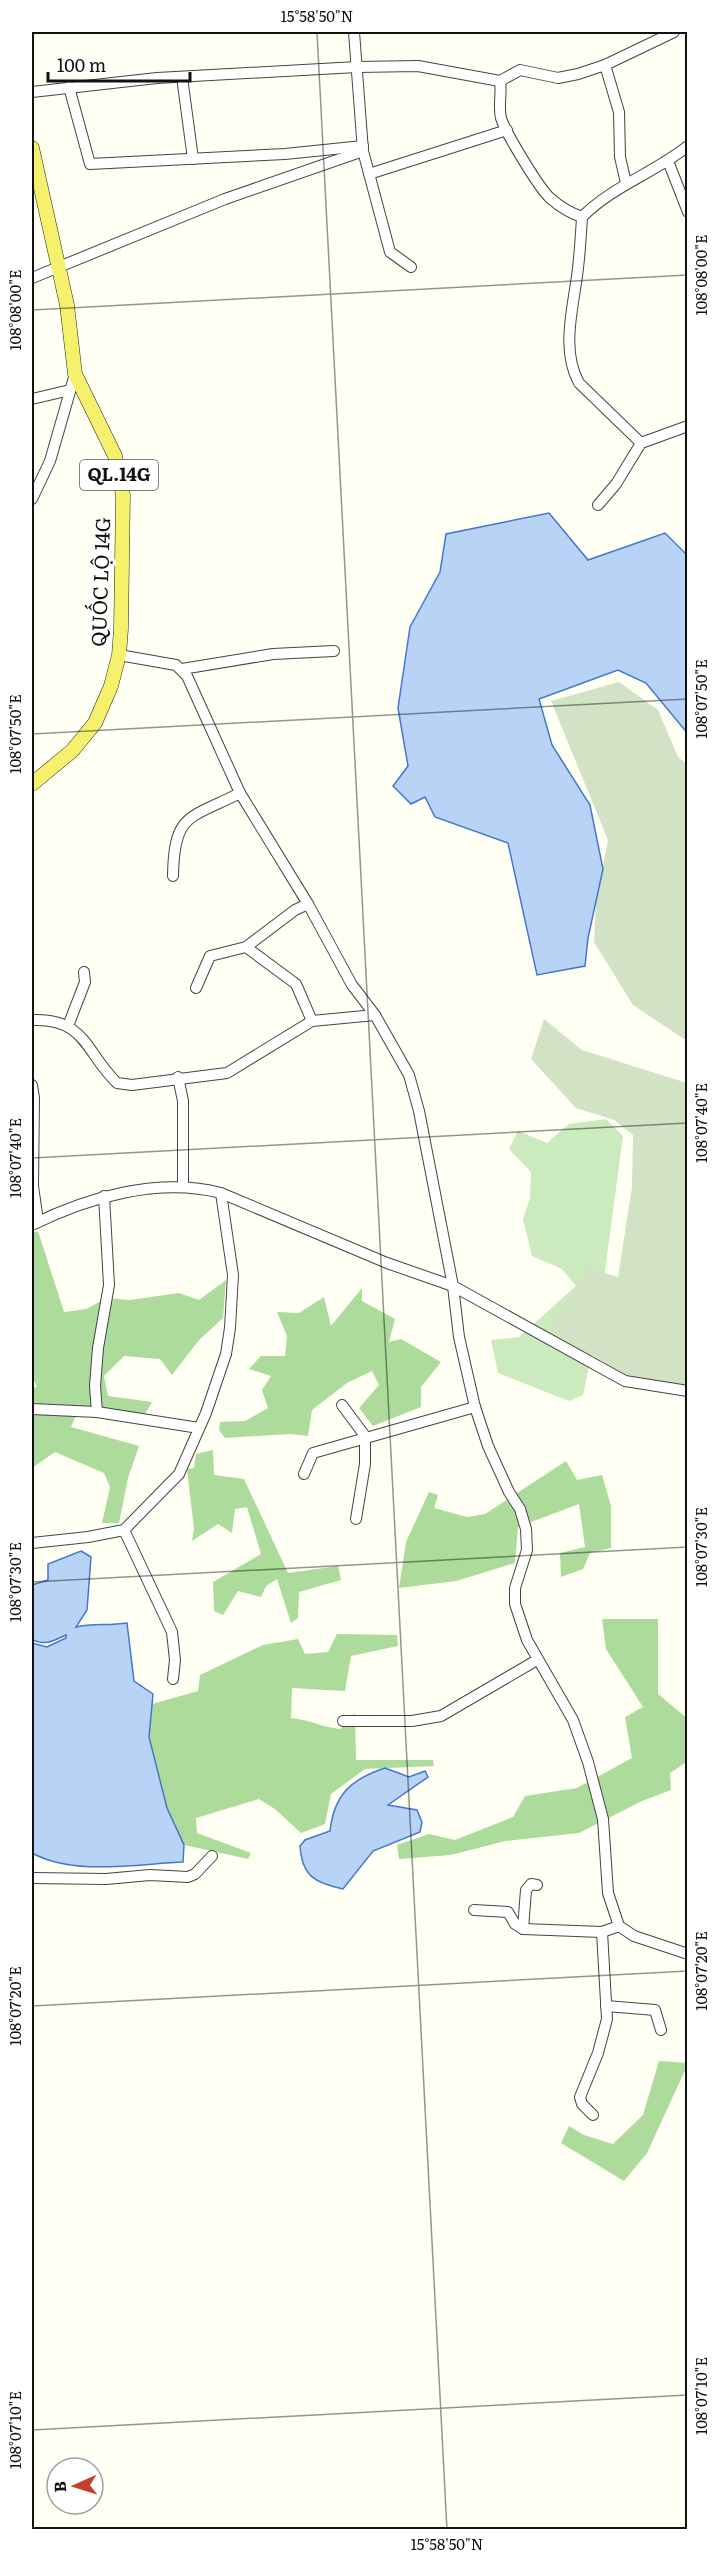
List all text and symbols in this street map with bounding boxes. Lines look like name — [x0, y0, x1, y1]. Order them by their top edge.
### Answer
text: 15°58'50"N — [281, 4, 353, 27]
scale bar — [48, 45, 190, 83]
text: 100 m — [57, 51, 106, 78]
text: 108°08'00"E — [689, 234, 712, 316]
text: 108°08'00"E — [3, 269, 26, 351]
road number: QL.14G — [80, 460, 158, 490]
street label: QUỐC LỘ 14G — [82, 517, 116, 647]
text: 108°07'50"E — [689, 659, 712, 739]
text: 108°07'50"E — [3, 694, 26, 774]
text: 108°07'40"E — [689, 1083, 712, 1163]
text: 108°07'40"E — [3, 1118, 26, 1198]
text: 108°07'30"E — [689, 1507, 712, 1587]
text: 108°07'30"E — [3, 1542, 26, 1622]
text: 108°07'20"E — [689, 1931, 712, 2011]
text: 108°07'20"E — [3, 1966, 26, 2046]
text: 108°07'10"E — [689, 2357, 712, 2435]
text: 108°07'10"E — [3, 2391, 26, 2469]
north arrow — [45, 2456, 105, 2516]
text: B — [47, 2481, 71, 2493]
text: 15°58'50"N — [411, 2532, 483, 2555]

